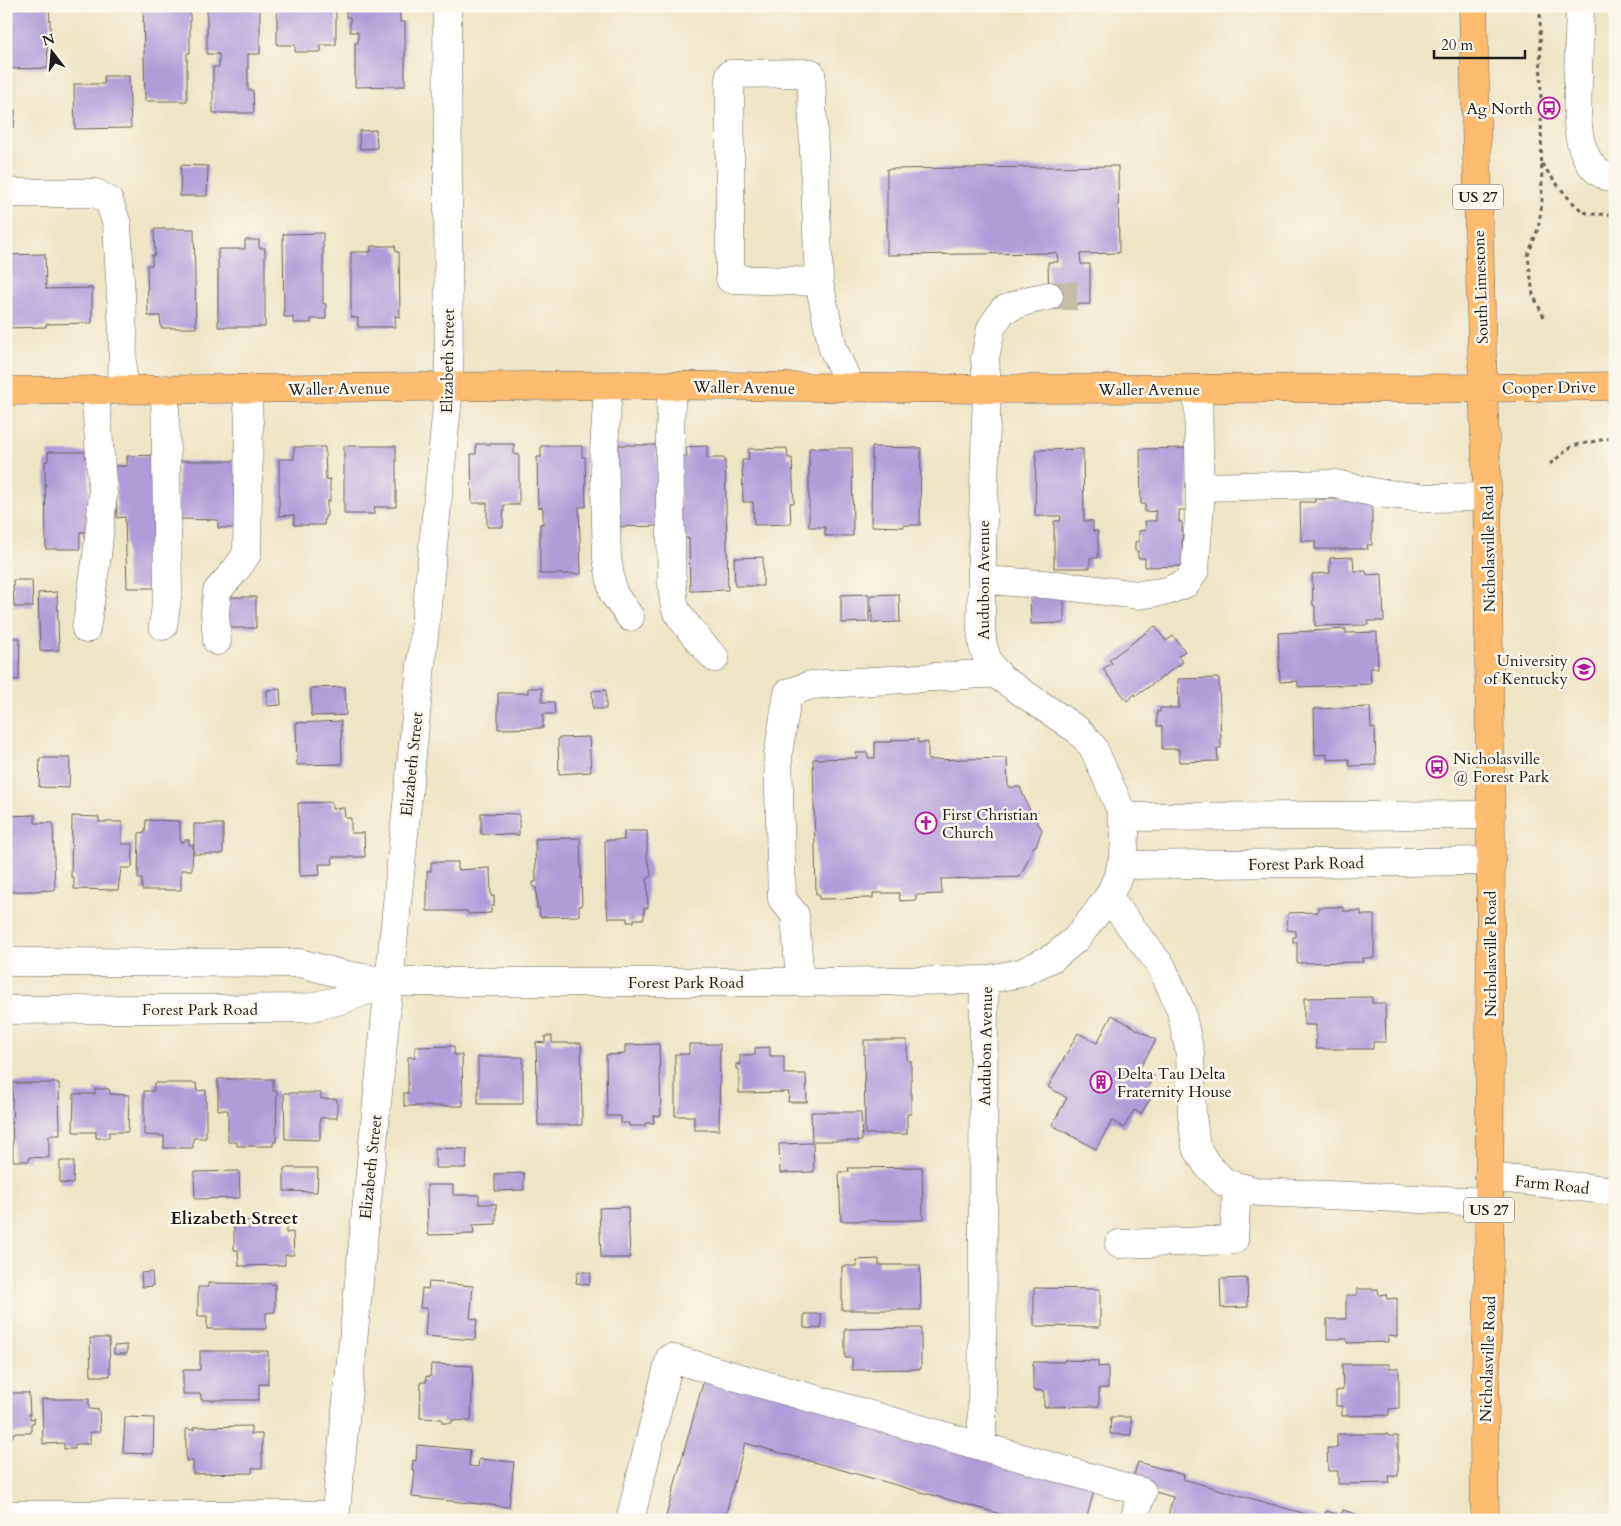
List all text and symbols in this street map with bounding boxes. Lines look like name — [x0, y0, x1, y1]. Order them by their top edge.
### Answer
north arrow — [28, 28, 78, 78]
scale bar — [1434, 28, 1525, 60]
text: N — [40, 29, 57, 51]
text: 20 m — [1441, 35, 1473, 55]
bus stop icon: Ag North — [1537, 96, 1561, 120]
place label: Ag North — [1466, 98, 1533, 120]
road number: US 27 — [1453, 184, 1503, 210]
street label: South Limestone — [1468, 230, 1494, 344]
street label: Elizabeth Street — [436, 308, 460, 414]
street label: Waller Avenue — [692, 376, 795, 400]
street label: Cooper Drive — [1502, 376, 1596, 400]
street label: Waller Avenue — [287, 377, 390, 401]
street label: Waller Avenue — [1097, 379, 1200, 401]
street label: Nicholasville Road — [1477, 485, 1501, 613]
street label: Audubon Avenue — [973, 520, 995, 640]
place label: University of Kentucky — [1484, 650, 1569, 690]
school or university icon: University of Kentucky — [1572, 657, 1596, 681]
street label: Elizabeth Street — [396, 711, 428, 817]
place label: Nicholasville @ Forest Park — [1453, 748, 1550, 788]
bus stop icon: Nicholasville @ Forest Park — [1425, 755, 1449, 779]
place label: First Christian Church — [942, 804, 1038, 844]
church icon: First Christian Church — [914, 811, 938, 835]
street label: Forest Park Road — [1248, 852, 1365, 876]
street label: Nicholasville Road — [1480, 890, 1502, 1017]
street label: Forest Park Road — [628, 972, 744, 994]
street label: Audubon Avenue — [974, 986, 998, 1106]
street label: Forest Park Road — [142, 999, 258, 1021]
place label: Delta Tau Delta Fraternity House — [1117, 1063, 1232, 1103]
building icon: Delta Tau Delta Fraternity House — [1089, 1070, 1113, 1094]
street label: Elizabeth Street — [355, 1114, 387, 1220]
street label: Farm Road — [1514, 1170, 1591, 1200]
road number: US 27 — [1464, 1198, 1514, 1222]
district label: Elizabeth Street — [170, 1206, 298, 1231]
street label: Nicholasville Road — [1475, 1295, 1501, 1423]

